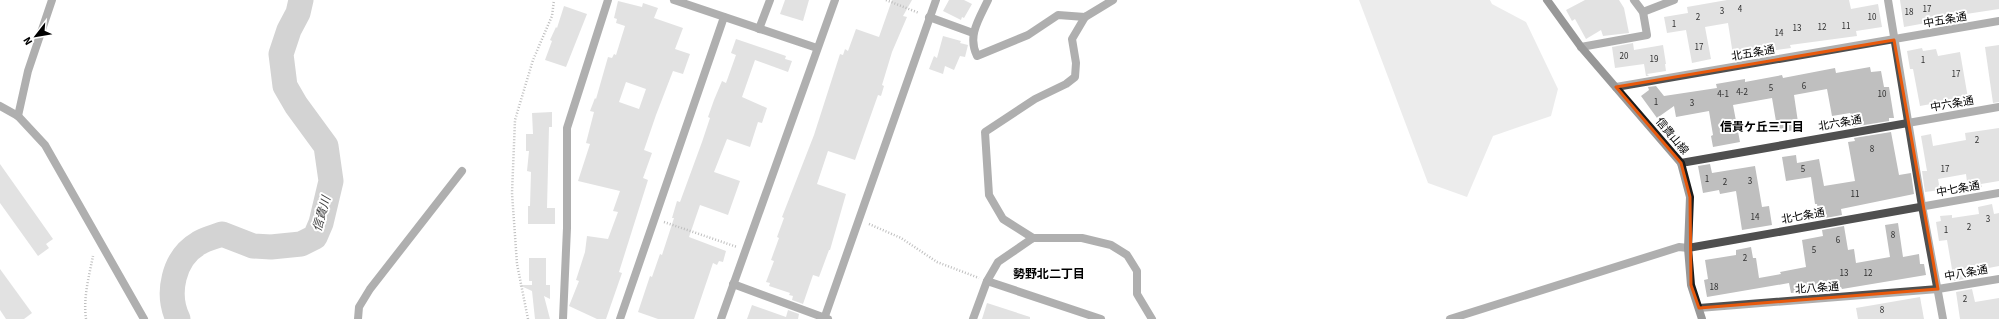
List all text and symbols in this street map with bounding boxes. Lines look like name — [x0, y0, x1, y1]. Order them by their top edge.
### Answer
house number: 4 — [1738, 3, 1743, 16]
house number: 17 — [1923, 3, 1932, 16]
house number: 3 — [1720, 5, 1725, 18]
house number: 18 — [1905, 6, 1914, 19]
street label: 中五条通 — [1922, 9, 1968, 31]
house number: 2 — [1696, 11, 1701, 24]
house number: 10 — [1868, 11, 1877, 24]
north arrow — [16, 16, 56, 56]
house number: 1 — [1672, 18, 1676, 31]
house number: 11 — [1842, 20, 1850, 33]
house number: 12 — [1818, 21, 1827, 34]
house number: 13 — [1793, 22, 1802, 35]
house number: 14 — [1775, 27, 1784, 40]
text: N — [20, 34, 36, 48]
house number: 17 — [1695, 41, 1704, 54]
street label: 北五条通 — [1730, 42, 1776, 64]
house number: 20 — [1620, 50, 1629, 63]
house number: 19 — [1650, 53, 1659, 66]
house number: 1 — [1921, 54, 1925, 67]
house number: 17 — [1952, 68, 1961, 81]
house number: 6 — [1802, 80, 1807, 93]
house number: 5 — [1769, 82, 1774, 95]
house number: 4-2 — [1736, 86, 1748, 99]
house number: 4-1 — [1717, 88, 1729, 101]
house number: 10 — [1878, 88, 1887, 101]
street label: 中六条通 — [1929, 93, 1975, 115]
house number: 1 — [1654, 96, 1658, 109]
house number: 3 — [1690, 97, 1695, 110]
street label: 北六条通 — [1817, 112, 1863, 134]
street label: 信貴山線 — [1652, 114, 1692, 158]
district label: 信貴ケ丘三丁目 — [1720, 119, 1804, 136]
house number: 2 — [1975, 134, 1980, 147]
house number: 8 — [1870, 143, 1875, 156]
house number: 5 — [1801, 163, 1806, 176]
house number: 17 — [1941, 163, 1950, 176]
house number: 1 — [1705, 173, 1709, 186]
house number: 3 — [1748, 175, 1753, 188]
house number: 2 — [1723, 176, 1728, 189]
street label: 中七条通 — [1935, 178, 1981, 200]
house number: 11 — [1851, 188, 1859, 201]
water label: 信貴川 — [309, 192, 336, 234]
street label: 北七条通 — [1780, 205, 1826, 227]
house number: 14 — [1751, 211, 1760, 224]
house number: 3 — [1986, 213, 1991, 226]
house number: 2 — [1967, 221, 1972, 234]
house number: 1 — [1944, 224, 1948, 237]
house number: 8 — [1891, 229, 1896, 242]
house number: 6 — [1836, 234, 1841, 247]
house number: 5 — [1812, 244, 1817, 257]
house number: 2 — [1743, 252, 1748, 265]
street label: 中八条通 — [1943, 262, 1989, 284]
district label: 勢野北二丁目 — [1013, 266, 1085, 283]
house number: 13 — [1840, 267, 1849, 280]
house number: 12 — [1864, 267, 1873, 280]
street label: 北八条通 — [1795, 279, 1839, 297]
house number: 18 — [1710, 281, 1719, 294]
house number: 2 — [1963, 293, 1968, 306]
house number: 8 — [1880, 304, 1885, 317]

